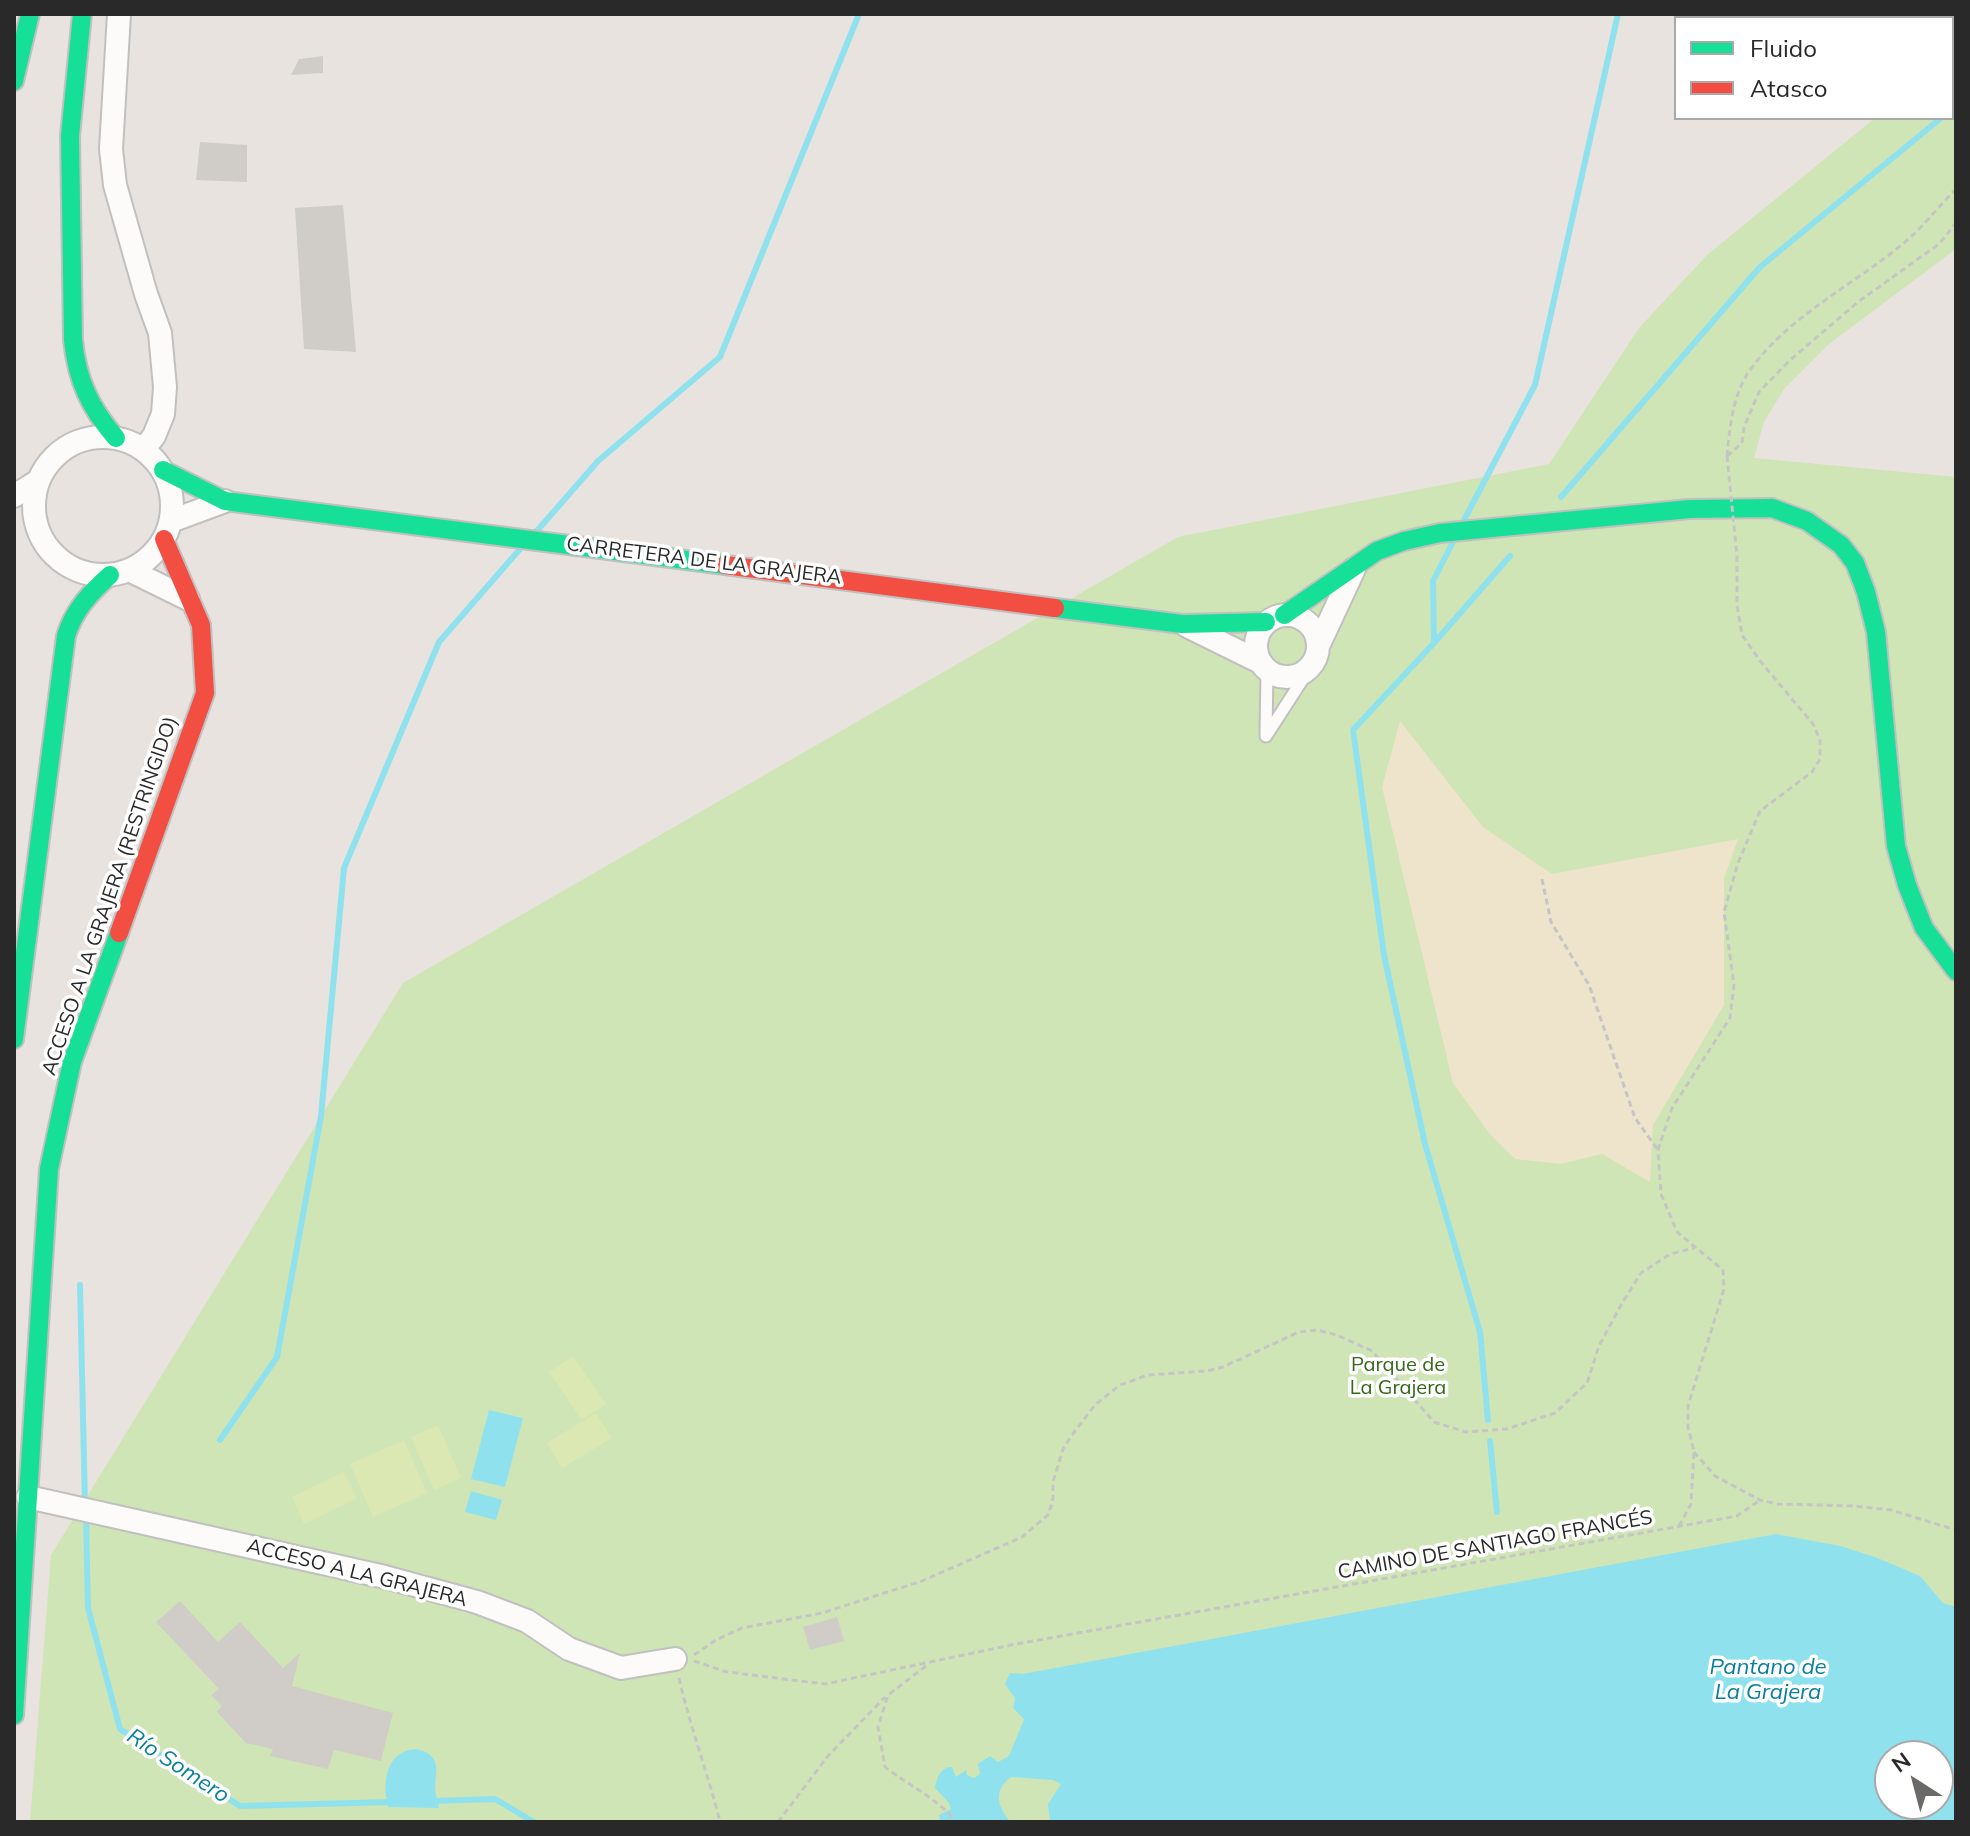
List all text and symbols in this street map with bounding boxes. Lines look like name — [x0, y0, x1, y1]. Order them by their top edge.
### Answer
legend — [1674, 16, 1954, 120]
text: Fluido — [1750, 33, 1817, 63]
text: Atasco — [1750, 73, 1827, 103]
street label: CARRETERA DE LA GRAJERA — [565, 532, 843, 590]
street label: ACCESO A LA GRAJERA (RESTRINGIDO) — [37, 713, 183, 1079]
park label: Parque de La Grajera — [1350, 1353, 1446, 1400]
street label: CAMINO DE SANTIAGO FRANCÉS — [1336, 1505, 1654, 1585]
street label: ACCESO A LA GRAJERA — [244, 1534, 470, 1612]
water label: Pantano de La Grajera — [1709, 1654, 1827, 1706]
water label: Río Somero — [122, 1723, 234, 1809]
north arrow — [1874, 1740, 1954, 1820]
text: N — [1886, 1746, 1916, 1778]

